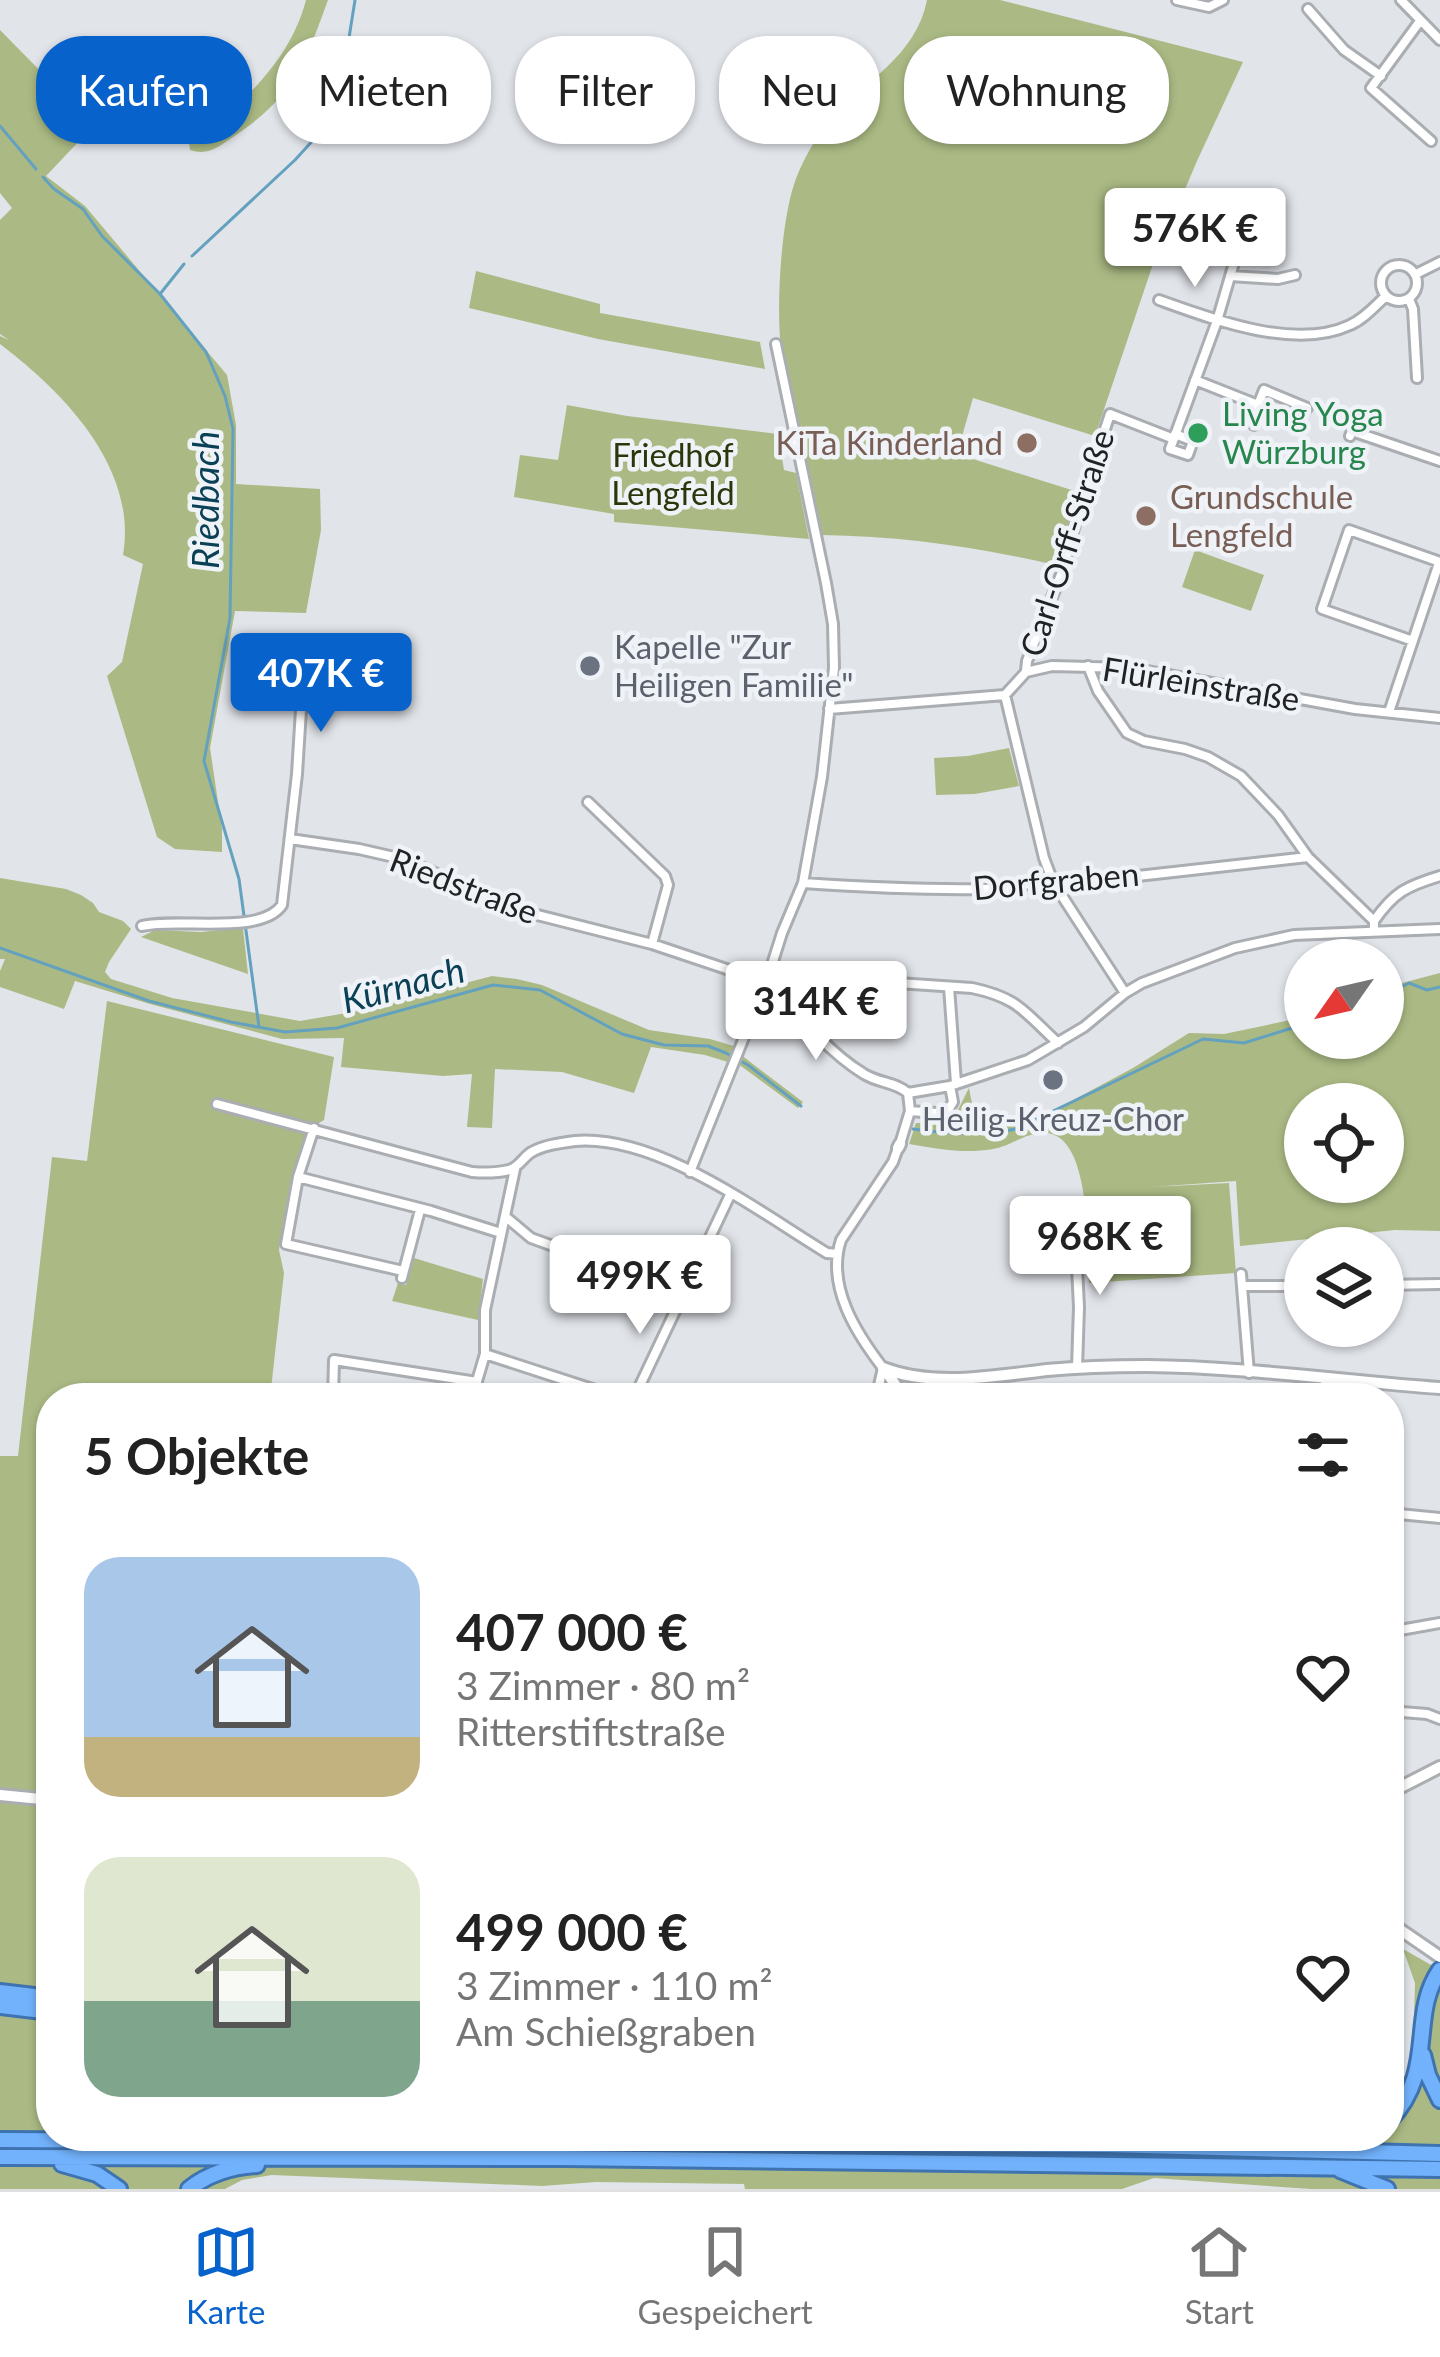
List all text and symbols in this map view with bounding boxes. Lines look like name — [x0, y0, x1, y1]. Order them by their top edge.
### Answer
chip: Kaufen — [36, 36, 252, 144]
chip: Mieten — [276, 36, 491, 144]
chip: Filter — [515, 36, 695, 144]
chip: Neu — [719, 36, 880, 144]
chip: Wohnung — [904, 36, 1169, 144]
pin: 576K € — [1097, 188, 1293, 290]
text: 576K € — [1132, 204, 1258, 250]
place label: Living Yoga Würzburg — [1222, 393, 1384, 471]
marker: Living Yoga Würzburg — [1185, 420, 1211, 446]
place label: KiTa Kinderland — [776, 422, 1003, 462]
street label: Carl-Orff-Straße — [1011, 424, 1122, 661]
marker: KiTa Kinderland — [1014, 430, 1040, 456]
water label: Riedbach — [183, 431, 227, 569]
park label: Friedhof Lengfeld — [611, 434, 735, 512]
place label: Grundschule Lengfeld — [1170, 476, 1353, 554]
marker: Grundschule Lengfeld — [1133, 503, 1159, 529]
place label: Kapelle "Zur Heiligen Familie" — [614, 626, 853, 704]
pin: 407K € — [223, 633, 419, 735]
street label: Flürleinstraße — [1100, 648, 1303, 718]
text: 407K € — [258, 649, 384, 695]
marker: Kapelle "Zur Heiligen Familie" — [577, 653, 603, 679]
street label: Riedstraße — [385, 839, 544, 932]
street label: Dorfgraben — [971, 853, 1141, 907]
north arrow — [1284, 939, 1404, 1059]
map controls — [1284, 939, 1404, 1347]
water label: Kürnach — [336, 947, 469, 1022]
pin: 314K € — [718, 961, 914, 1063]
text: 314K € — [753, 977, 879, 1023]
marker: Heilig-Kreuz-Chor — [1040, 1067, 1066, 1093]
button: locate — [1284, 1083, 1404, 1203]
place label: Heilig-Kreuz-Chor — [922, 1098, 1184, 1138]
pin: 968K € — [1002, 1196, 1198, 1298]
text: 968K € — [1037, 1212, 1163, 1258]
button: layers — [1284, 1227, 1404, 1347]
pin: 499K € — [542, 1235, 738, 1337]
text: 499K € — [577, 1251, 703, 1297]
icon: filters — [1290, 1422, 1356, 1488]
text: 5 Objekte — [84, 1425, 309, 1486]
text: 407 000 € — [456, 1601, 688, 1662]
icon: home — [180, 1605, 324, 1749]
icon: heart — [1290, 1644, 1356, 1710]
text: 3 Zimmer · 80 m² — [456, 1662, 750, 1708]
text: Ritterstiftstraße — [456, 1708, 726, 1754]
text: 499 000 € — [456, 1901, 688, 1962]
icon: home — [180, 1905, 324, 2049]
icon: heart — [1290, 1944, 1356, 2010]
text: 3 Zimmer · 110 m² — [456, 1962, 773, 2008]
text: Am Schießgraben — [456, 2008, 756, 2054]
tab: Karte — [186, 2219, 265, 2331]
tab: Gespeichert — [638, 2219, 813, 2331]
tab: Start — [1185, 2219, 1254, 2331]

